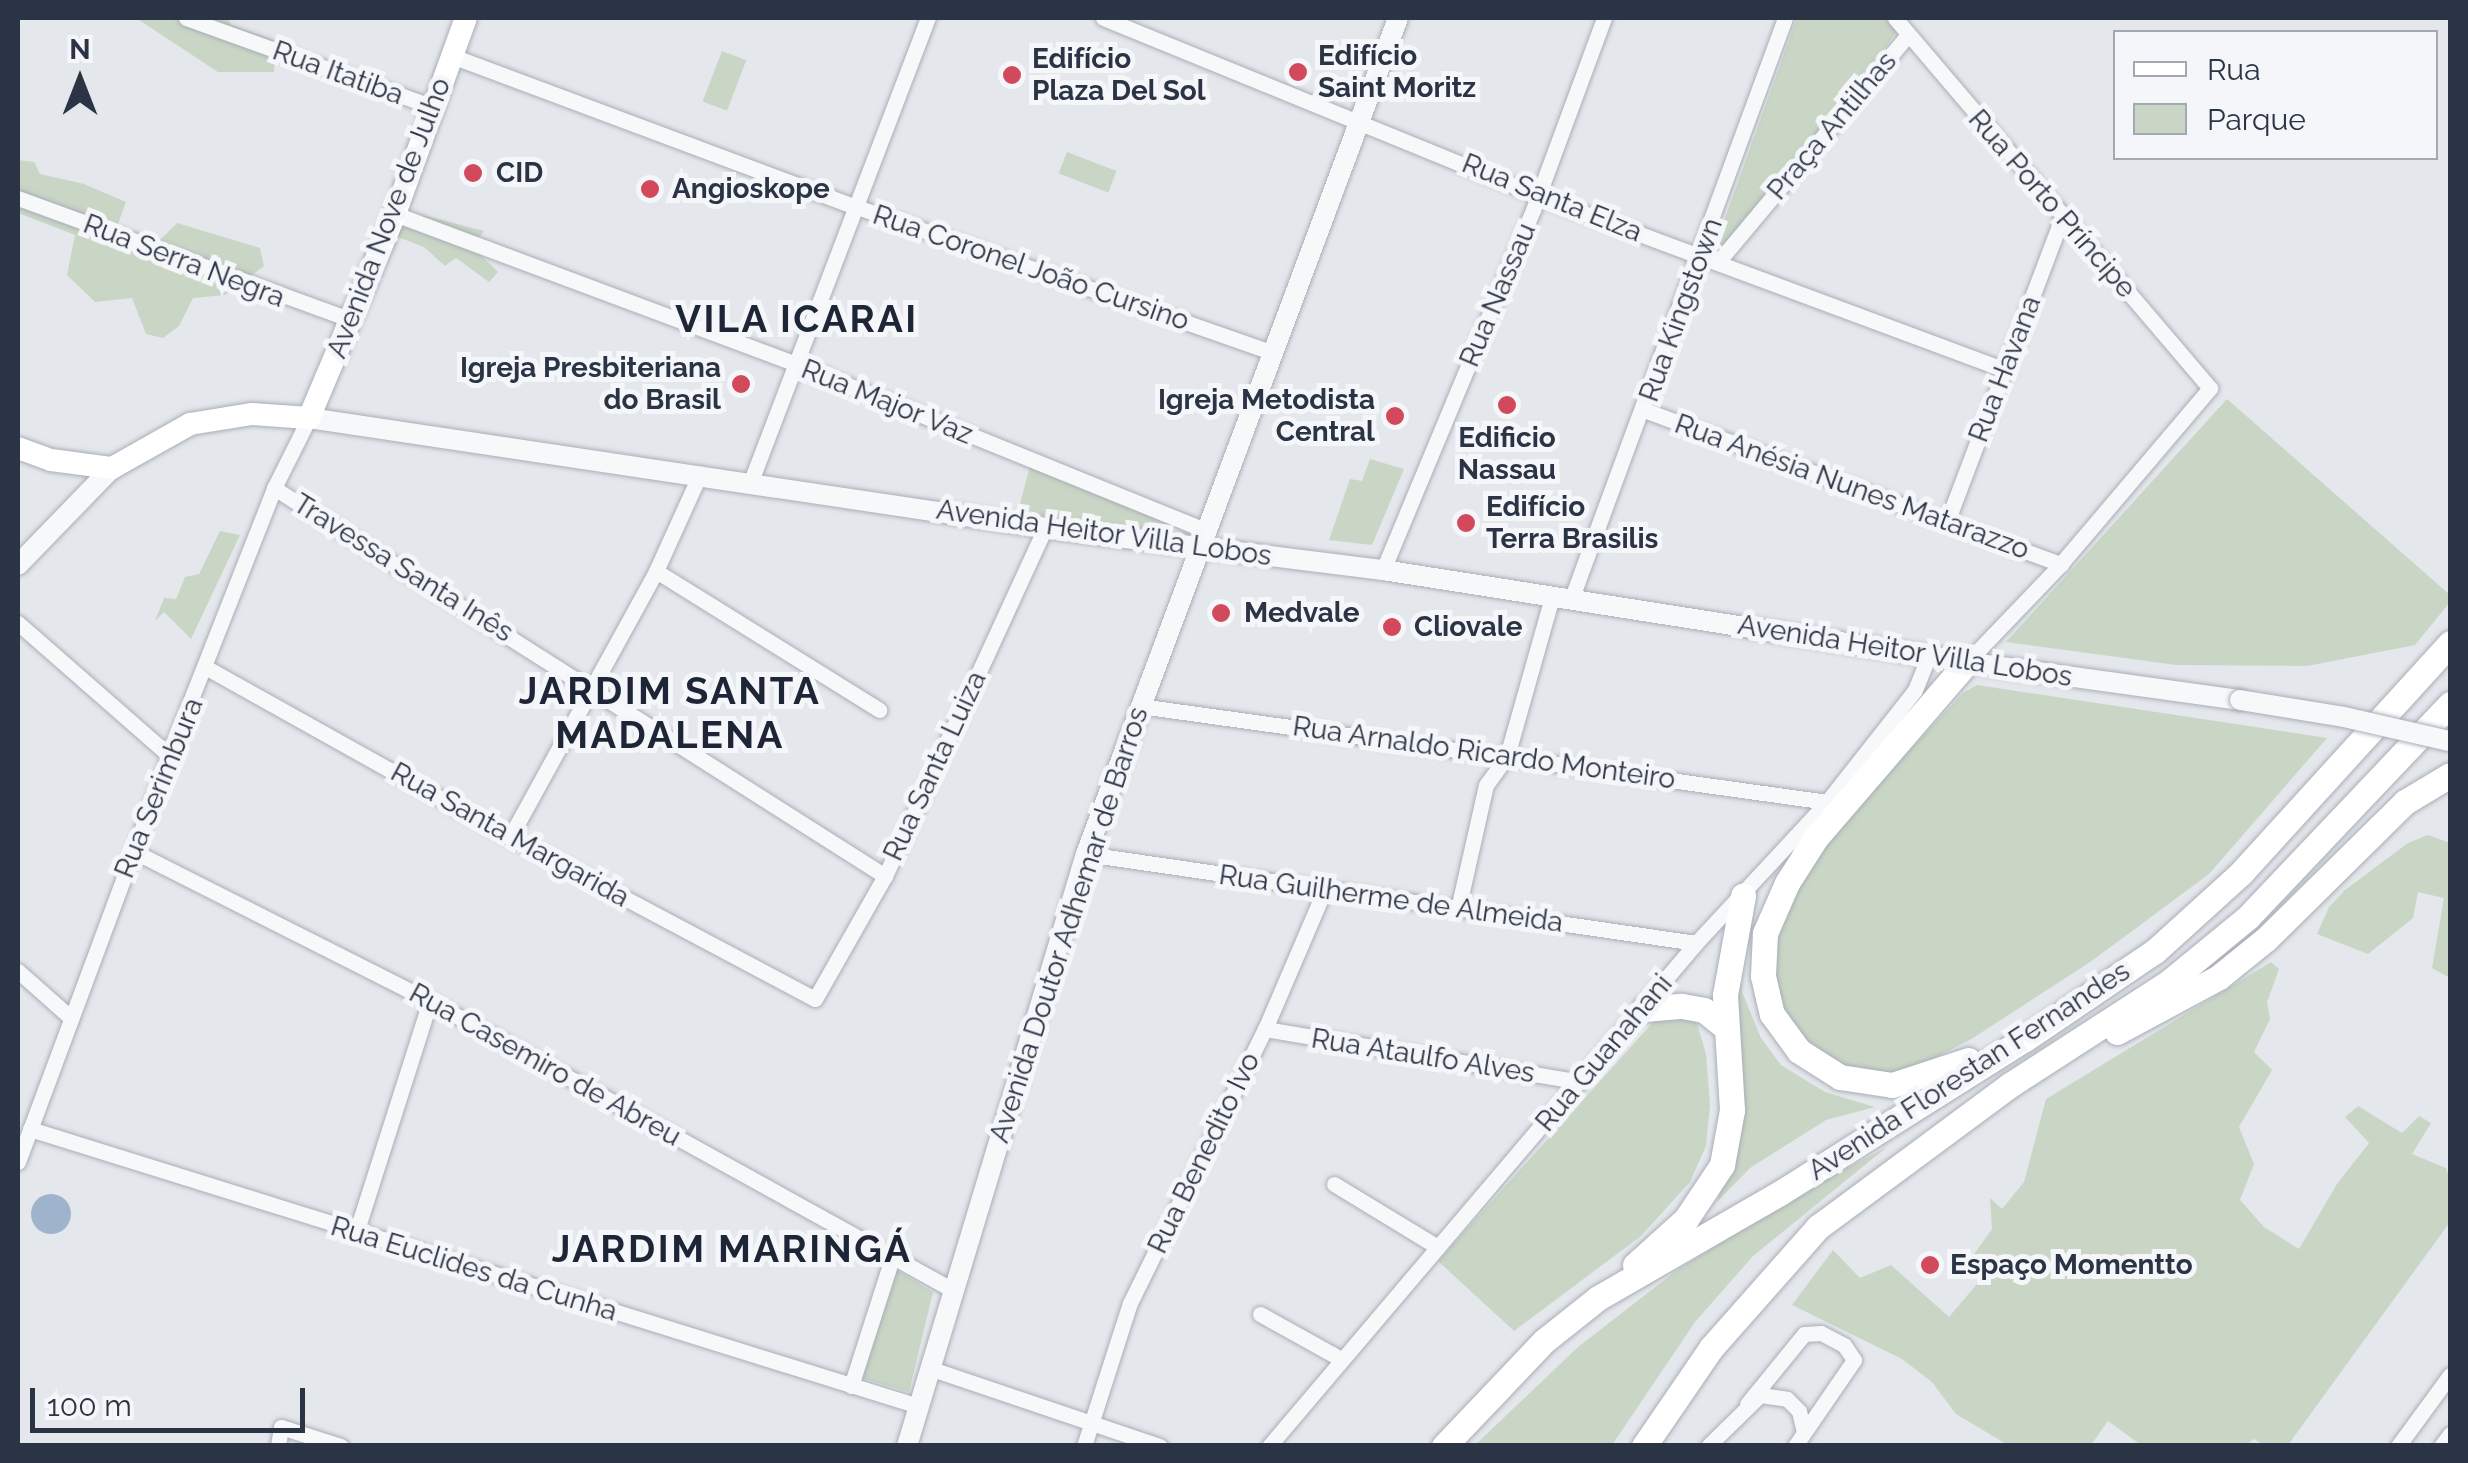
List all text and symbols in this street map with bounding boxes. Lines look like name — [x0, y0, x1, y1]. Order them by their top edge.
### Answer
north arrow — [30, 30, 130, 130]
legend — [2113, 30, 2438, 160]
text: N — [69, 33, 91, 66]
street label: Rua Itatiba — [268, 34, 408, 112]
place label: Edifício Saint Moritz — [1318, 39, 1476, 105]
place label: Edifício Plaza Del Sol — [1032, 42, 1206, 108]
street label: Praça Antilhas — [1760, 45, 1904, 207]
text: Rua — [2207, 52, 2261, 87]
marker: Edifício Saint Moritz — [1287, 61, 1309, 83]
marker: Edifício Plaza Del Sol — [1001, 64, 1023, 86]
street label: Avenida Nove de Julho — [320, 73, 458, 363]
text: Parque — [2207, 102, 2306, 137]
street label: Rua Porto Príncipe — [1961, 103, 2143, 305]
street label: Rua Santa Elza — [1457, 147, 1647, 249]
place label: CID — [496, 156, 543, 190]
marker: CID — [460, 160, 486, 186]
place label: Angioskope — [672, 172, 830, 206]
marker: Angioskope — [637, 176, 663, 202]
street label: Rua Coronel João Cursino — [868, 198, 1194, 338]
street label: Rua Serra Negra — [79, 207, 289, 315]
street label: Rua Kingstown — [1632, 214, 1730, 406]
street label: Rua Nassau — [1453, 218, 1543, 372]
street label: Rua Havana — [1962, 291, 2048, 447]
district label: VILA ICARAI — [675, 296, 919, 342]
place label: Igreja Presbiteriana do Brasil — [460, 351, 721, 417]
street label: Rua Major Vaz — [796, 352, 978, 452]
marker: Igreja Presbiteriana do Brasil — [730, 373, 752, 395]
place label: Igreja Metodista Central — [1158, 383, 1375, 449]
marker: Edificio Nassau — [1496, 394, 1518, 416]
marker: Igreja Metodista Central — [1384, 405, 1406, 427]
street label: Rua Anésia Nunes Matarazzo — [1670, 407, 2034, 567]
place label: Edificio Nassau — [1458, 421, 1556, 487]
street label: Travessa Santa Inês — [287, 487, 519, 649]
place label: Edifício Terra Brasilis — [1486, 490, 1658, 556]
street label: Avenida Heitor Villa Lobos — [933, 493, 1275, 573]
marker: Edifício Terra Brasilis — [1455, 512, 1477, 534]
place label: Medvale — [1244, 596, 1359, 630]
marker: Medvale — [1208, 600, 1234, 626]
street label: Avenida Heitor Villa Lobos — [1735, 608, 2075, 694]
place label: Cliovale — [1414, 610, 1522, 644]
marker: Cliovale — [1379, 614, 1405, 640]
street label: Rua Santa Luiza — [876, 666, 994, 866]
district label: JARDIM SANTA MADALENA — [519, 668, 821, 758]
street label: Rua Serimbura — [108, 693, 210, 883]
street label: Avenida Doutor Adhemar de Barros — [982, 702, 1156, 1148]
street label: Rua Arnaldo Ricardo Monteiro — [1290, 709, 1678, 797]
street label: Rua Santa Margarida — [385, 755, 635, 915]
street label: Rua Guilherme de Almeida — [1216, 858, 1566, 940]
street label: Avenida Florestan Fernandes — [1802, 954, 2136, 1188]
street label: Rua Guanahani — [1529, 968, 1679, 1138]
street label: Rua Casemiro de Abreu — [403, 976, 687, 1154]
street label: Rua Ataulfo Alves — [1308, 1022, 1538, 1090]
street label: Rua Benedito Ivo — [1141, 1047, 1267, 1259]
street label: Rua Euclides da Cunha — [327, 1209, 621, 1329]
district label: JARDIM MARINGÁ — [552, 1226, 912, 1272]
place label: Espaço Momentto — [1950, 1248, 2193, 1282]
marker: Espaço Momentto — [1919, 1254, 1941, 1276]
scale bar — [35, 1368, 310, 1430]
text: 100 m — [47, 1388, 132, 1423]

